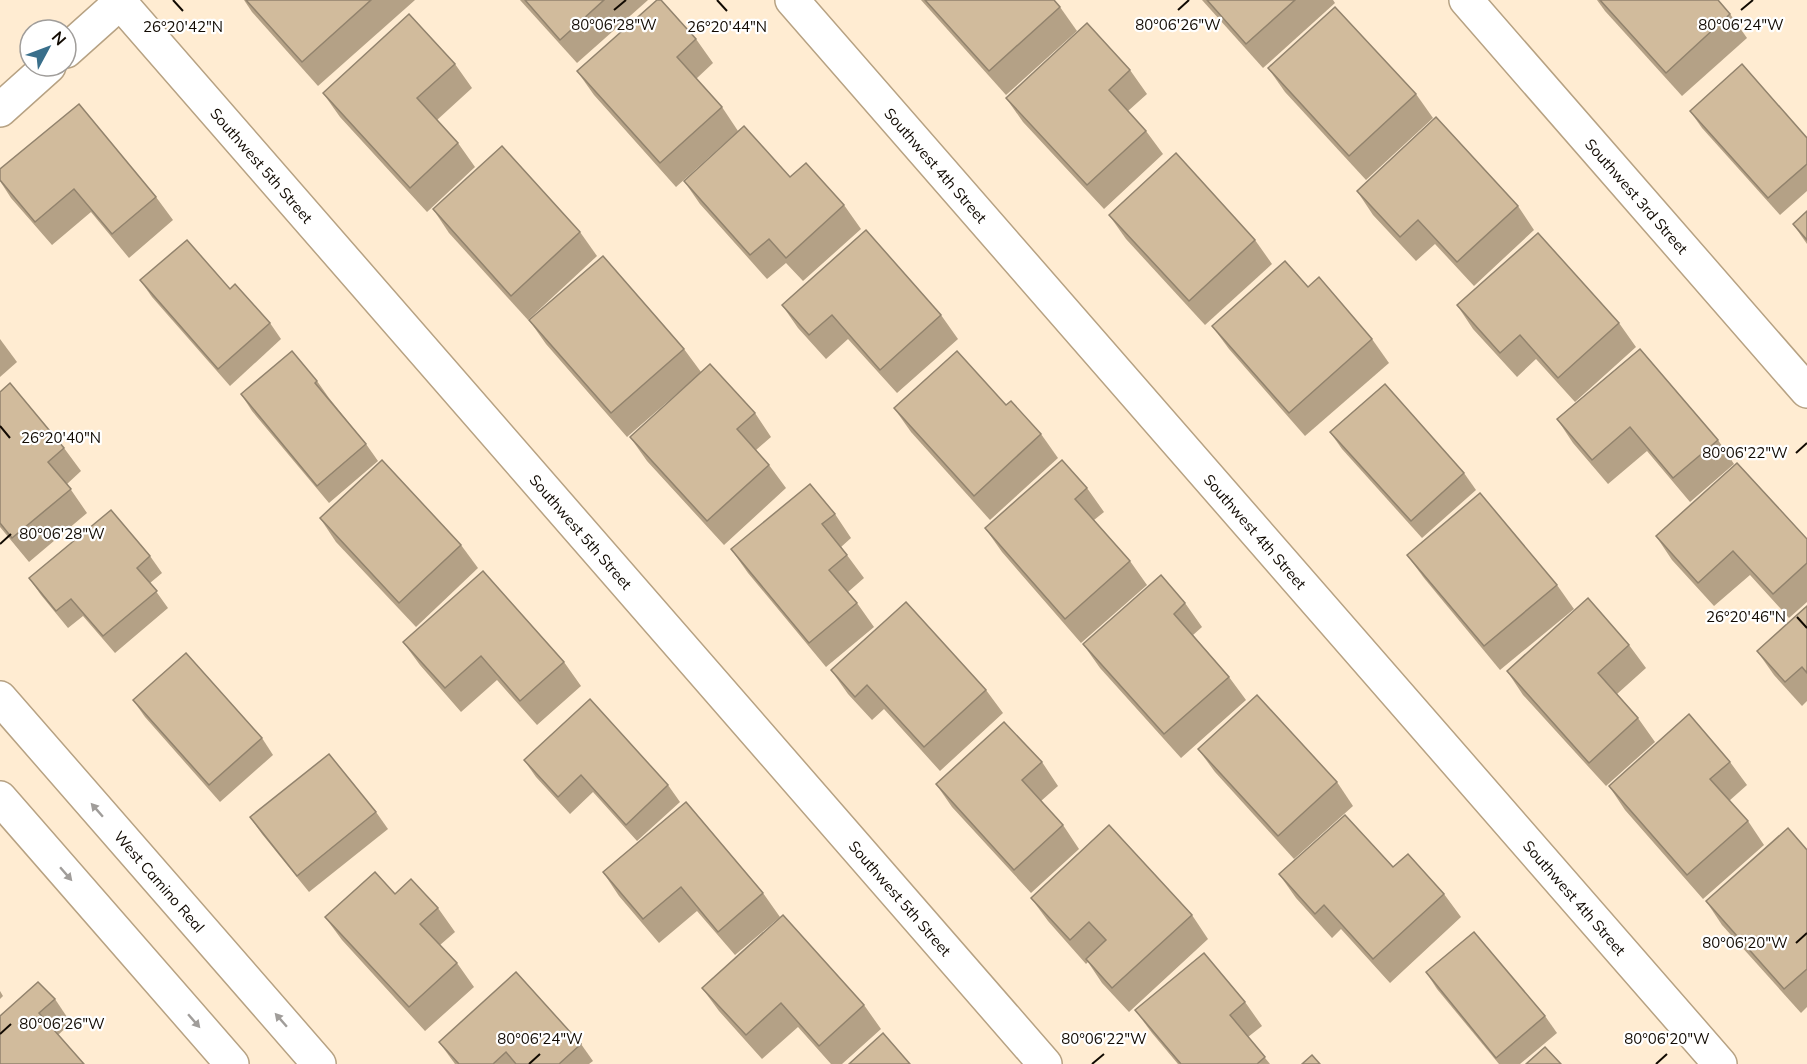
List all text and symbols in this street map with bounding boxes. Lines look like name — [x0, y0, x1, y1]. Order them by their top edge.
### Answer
text: 80°06'28"W — [571, 15, 657, 34]
text: 80°06'26"W — [1135, 15, 1221, 34]
text: 80°06'24"W — [1698, 15, 1784, 34]
text: 26°20'42"N — [143, 17, 223, 36]
text: 26°20'44"N — [687, 17, 767, 36]
north arrow — [18, 18, 78, 78]
text: N — [48, 27, 71, 49]
street label: Southwest 4th Street — [881, 103, 991, 227]
street label: Southwest 5th Street — [206, 104, 317, 227]
street label: Southwest 3rd Street — [1581, 134, 1692, 258]
text: 26°20'40"N — [21, 428, 101, 447]
text: 80°06'22"W — [1702, 443, 1788, 462]
street label: Southwest 5th Street — [526, 470, 636, 593]
street label: Southwest 4th Street — [1200, 470, 1311, 593]
text: 80°06'28"W — [19, 524, 105, 543]
text: 26°20'46"N — [1706, 607, 1786, 626]
one-way arrow — [91, 802, 104, 818]
street label: West Camino Real — [110, 826, 209, 936]
street label: Southwest 5th Street — [845, 836, 956, 960]
street label: Southwest 4th Street — [1519, 836, 1630, 959]
one-way arrow — [59, 866, 72, 881]
text: 80°06'20"W — [1702, 933, 1788, 952]
one-way arrow — [187, 1013, 200, 1028]
one-way arrow — [275, 1013, 288, 1028]
text: 80°06'26"W — [19, 1014, 105, 1033]
text: 80°06'24"W — [497, 1029, 583, 1048]
text: 80°06'22"W — [1061, 1029, 1147, 1048]
text: 80°06'20"W — [1624, 1029, 1710, 1048]

